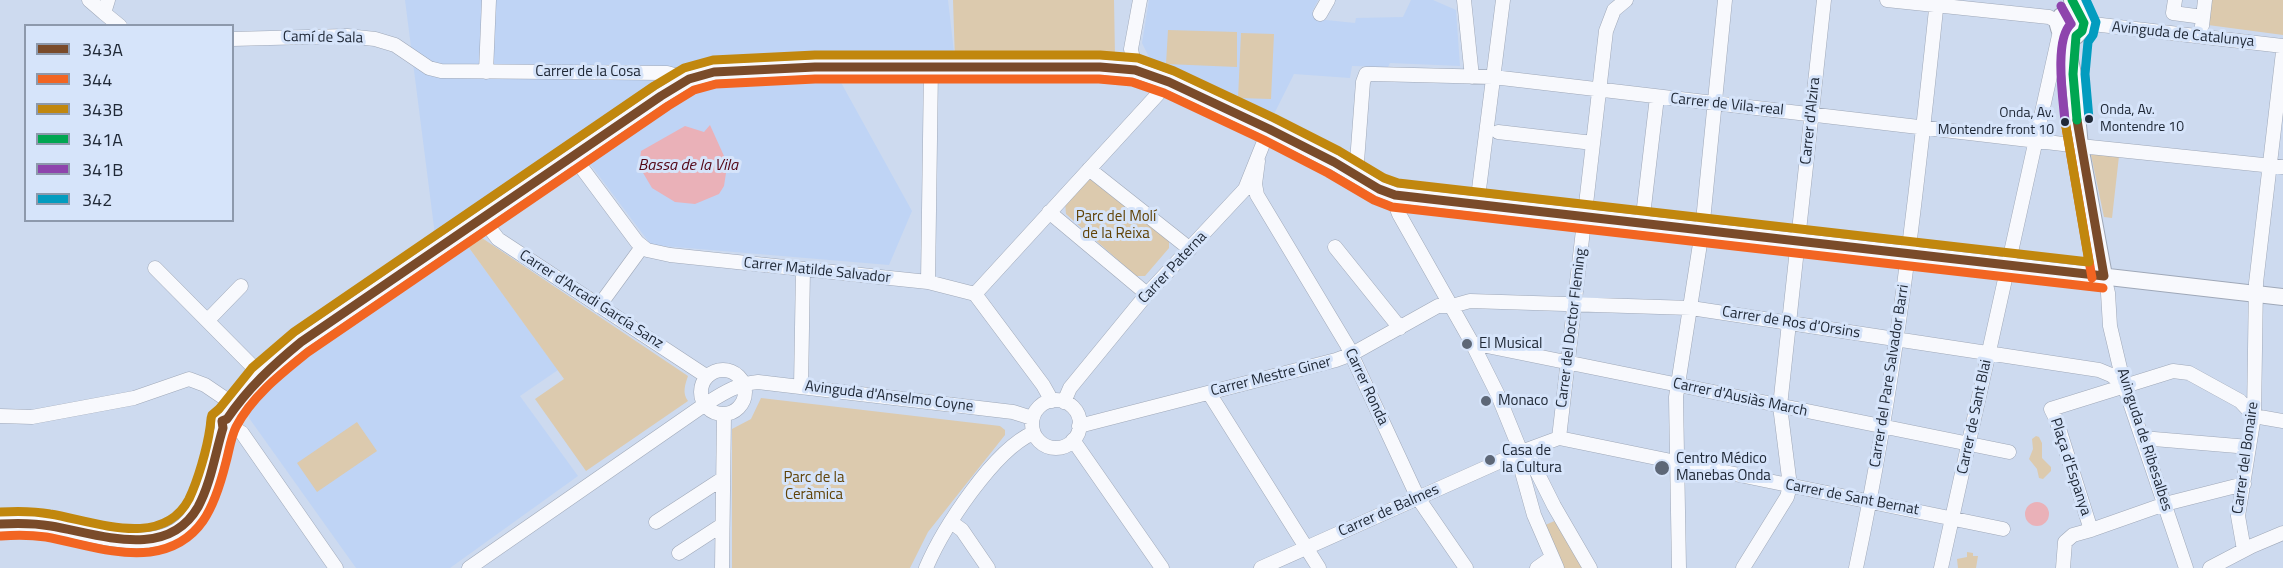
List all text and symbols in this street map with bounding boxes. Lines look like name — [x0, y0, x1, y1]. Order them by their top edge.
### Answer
street label: Avinguda de Catalunya — [2111, 19, 2255, 51]
legend — [24, 24, 234, 222]
street label: Camí de Sala — [283, 28, 363, 48]
text: 343A — [82, 36, 123, 63]
street label: Carrer de la Cosa — [535, 63, 641, 81]
text: 344 — [82, 66, 112, 93]
street label: Carrer d'Alzira — [1797, 76, 1825, 166]
street label: Carrer de Vila-real — [1669, 90, 1785, 120]
text: 343B — [82, 96, 123, 123]
place label: Onda, Av. Montendre 10 — [2100, 103, 2184, 136]
place label: Onda, Av. Montendre front 10 — [1938, 106, 2054, 138]
marker: Onda, Av. Montendre 10 — [2083, 113, 2095, 125]
marker: Onda, Av. Montendre front 10 — [2059, 116, 2071, 128]
text: 341A — [82, 126, 123, 153]
text: 341B — [82, 156, 123, 183]
water label: Bassa de la Vila — [638, 156, 738, 176]
text: 342 — [82, 186, 112, 213]
park label: Parc del Molí de la Reixa — [1076, 208, 1156, 243]
street label: Carrer Paterna — [1135, 228, 1211, 308]
street label: Carrer d'Arcadi García Sanz — [516, 247, 666, 353]
street label: Carrer del Doctor Fleming — [1553, 247, 1591, 409]
street label: Carrer Matilde Salvador — [743, 254, 891, 288]
street label: Carrer del Pare Salvador Barri — [1867, 283, 1913, 469]
street label: Carrer de Ros d'Orsins — [1721, 303, 1861, 343]
place label: El Musical — [1479, 335, 1542, 353]
marker: El Musical — [1460, 337, 1474, 351]
street label: Carrer Ronda — [1340, 346, 1392, 428]
street label: Carrer Mestre Giner — [1209, 353, 1333, 401]
street label: Carrer de Sant Blai — [1954, 358, 1996, 476]
street label: Avinguda de Ribesalbes — [2112, 366, 2176, 514]
street label: Carrer d'Ausiàs March — [1671, 375, 1809, 421]
street label: Avinguda d'Anselmo Coyne — [804, 378, 974, 416]
place label: Monaco — [1498, 392, 1548, 410]
marker: Monaco — [1479, 394, 1493, 408]
street label: Carrer del Bonaire — [2229, 401, 2263, 515]
street label: Plaça d'Espanya — [2046, 416, 2094, 518]
place label: Casa de la Cultura — [1502, 442, 1562, 477]
place label: Centro Médico Manebas Onda — [1676, 450, 1771, 485]
marker: Casa de la Cultura — [1483, 453, 1497, 467]
marker: Centro Médico Manebas Onda — [1653, 459, 1671, 477]
park label: Parc de la Ceràmica — [783, 469, 845, 504]
street label: Carrer de Sant Bernat — [1784, 476, 1920, 520]
street label: Carrer de Balmes — [1336, 481, 1442, 541]

